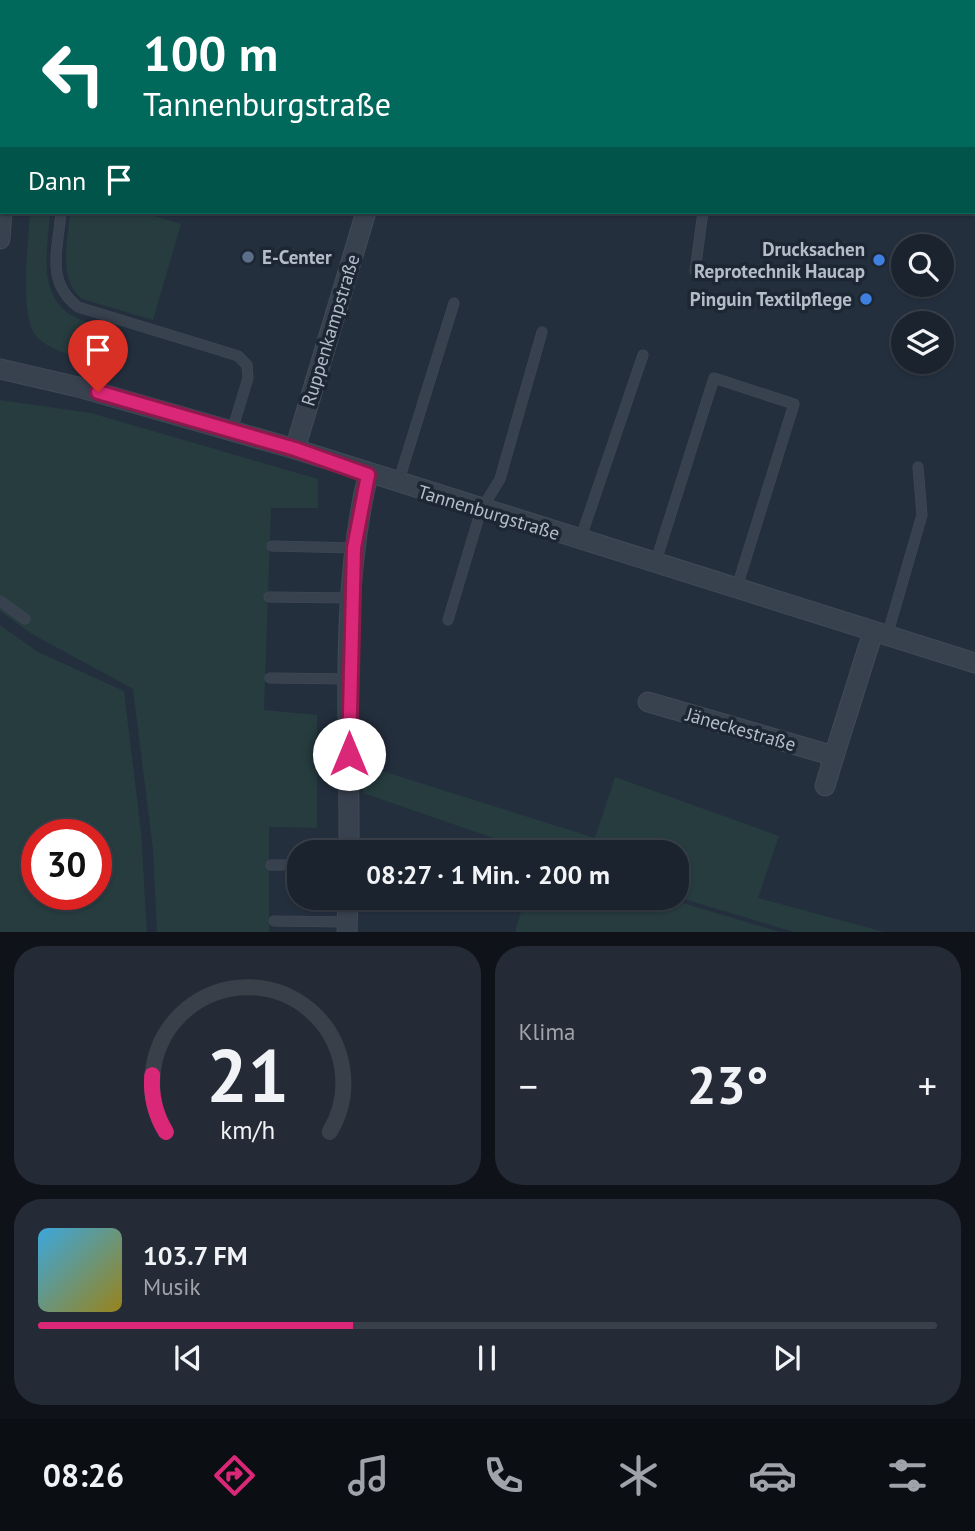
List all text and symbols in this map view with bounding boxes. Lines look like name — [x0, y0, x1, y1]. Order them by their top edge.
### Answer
text: 100 m — [143, 21, 278, 85]
icon: left — [28, 28, 119, 119]
text: Tannenburgstraße — [143, 83, 391, 125]
icon: arrive — [100, 161, 138, 199]
text: Dann — [28, 164, 86, 197]
map controls — [891, 234, 954, 374]
button: search — [891, 234, 954, 297]
place label: Drucksachen Reprotechnik Haucap — [694, 237, 865, 283]
place label: E-Center — [262, 245, 332, 269]
marker: E-Center — [240, 249, 256, 265]
street label: Ruppenkampstraße — [296, 251, 364, 409]
marker: Drucksachen Reprotechnik Haucap — [871, 252, 887, 268]
place label: Pinguin Textilpflege — [690, 287, 852, 311]
marker: Pinguin Textilpflege — [858, 291, 874, 307]
button: layers — [891, 311, 954, 374]
pin — [68, 320, 128, 392]
icon: arrive — [79, 331, 117, 369]
street label: Tannenburgstraße — [415, 479, 563, 545]
street label: Jäneckestraße — [682, 702, 799, 756]
position arrow — [312, 717, 386, 791]
speed limit sign: 30 — [21, 819, 112, 910]
text: 08:27 · 1 Min. · 200 m — [366, 858, 610, 891]
text: Klima — [519, 1017, 576, 1046]
text: 21 — [206, 1028, 289, 1122]
text: 23° — [687, 1051, 769, 1118]
text: − — [519, 1061, 538, 1110]
text: + — [918, 1061, 937, 1110]
text: km/h — [220, 1113, 275, 1145]
text: 103.7 FM — [143, 1239, 248, 1272]
text: Musik — [143, 1272, 200, 1301]
icon: previous — [169, 1339, 207, 1377]
icon: pause — [468, 1339, 506, 1377]
icon: next — [768, 1339, 806, 1377]
icon: directions — [210, 1451, 259, 1500]
icon: music — [344, 1451, 393, 1500]
icon: phone — [479, 1451, 528, 1500]
icon: climate — [614, 1451, 663, 1500]
icon: car — [748, 1451, 797, 1500]
icon: filters — [883, 1451, 932, 1500]
text: 08:26 — [43, 1454, 124, 1496]

